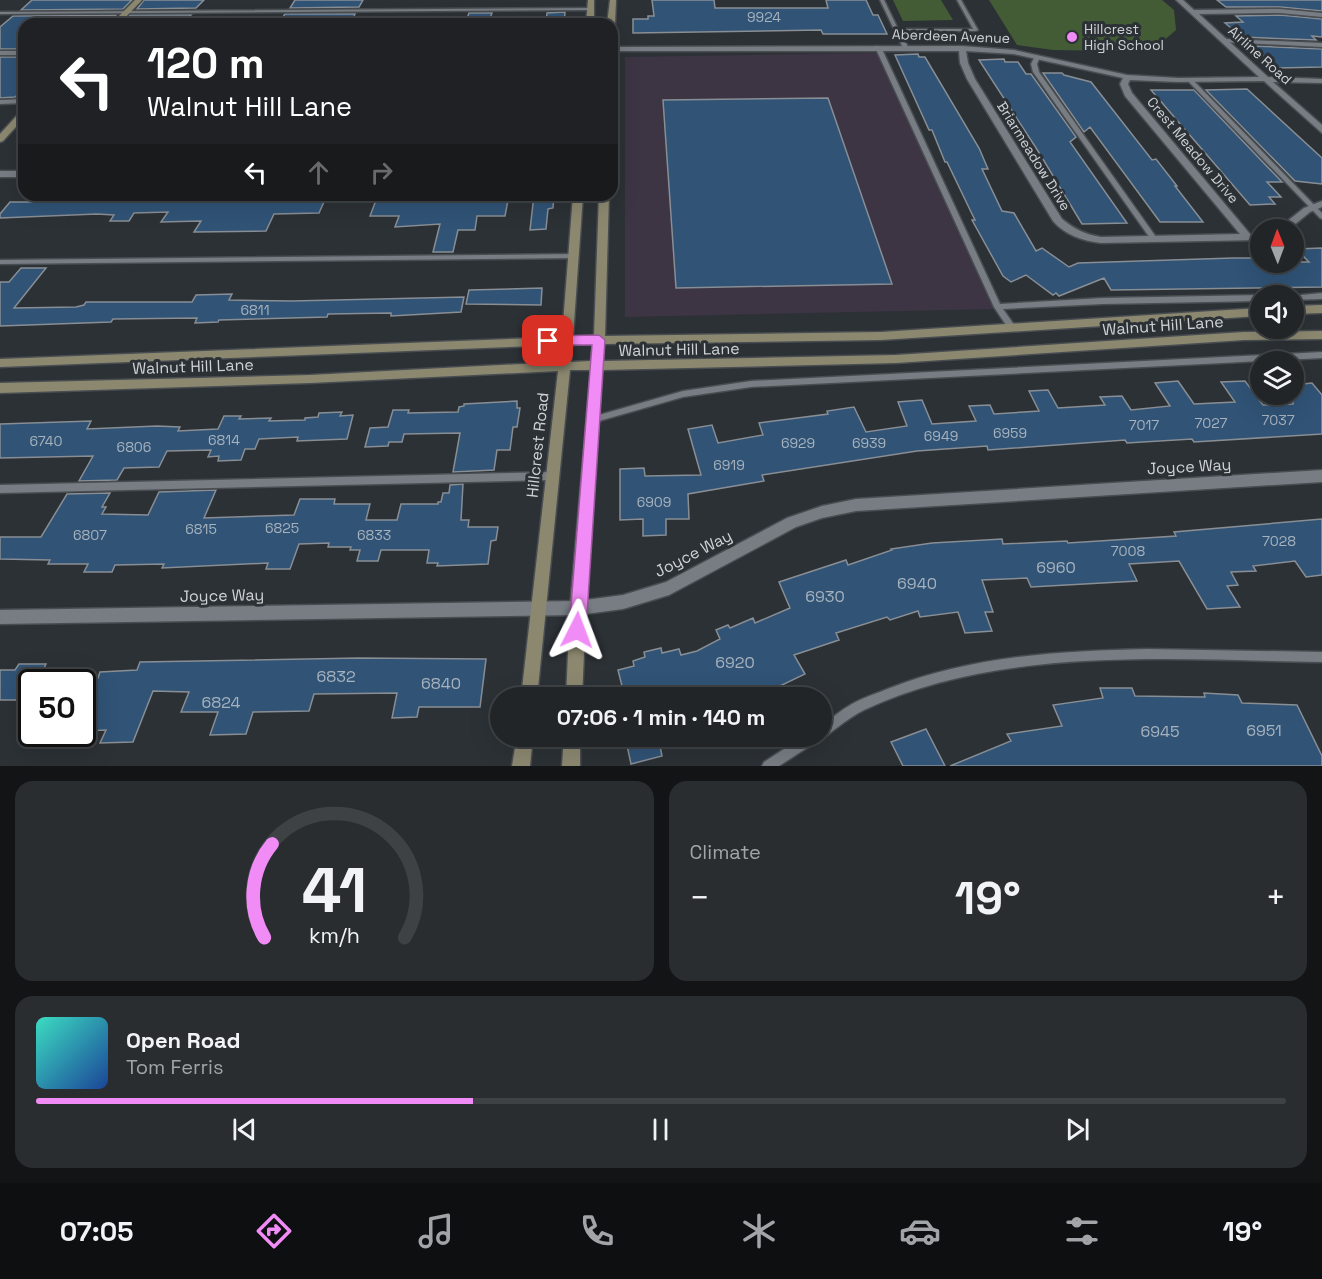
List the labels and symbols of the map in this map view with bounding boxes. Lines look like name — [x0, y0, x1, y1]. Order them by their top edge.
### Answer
house number: 9924 — [747, 8, 781, 26]
place label: Hillcrest High School — [1084, 20, 1164, 54]
street label: Airline Road — [1225, 22, 1295, 88]
street label: Aberdeen Avenue — [892, 25, 1010, 47]
marker: Hillcrest High School — [1065, 30, 1079, 44]
street label: Crest Meadow Drive — [1143, 93, 1243, 207]
street label: Briarmeadow Drive — [993, 98, 1075, 214]
north arrow — [1250, 219, 1304, 273]
house number: 6811 — [241, 301, 270, 319]
street label: Walnut Hill Lane — [1102, 311, 1224, 340]
pin — [522, 315, 573, 366]
street label: Walnut Hill Lane — [618, 338, 740, 361]
street label: Walnut Hill Lane — [132, 354, 254, 379]
street label: Hillcrest Road — [522, 391, 553, 499]
house number: 7037 — [1261, 411, 1295, 429]
house number: 7027 — [1195, 414, 1228, 432]
house number: 7017 — [1129, 416, 1159, 434]
house number: 6959 — [993, 424, 1027, 442]
house number: 6949 — [924, 427, 958, 445]
house number: 6814 — [208, 431, 240, 449]
house number: 6740 — [29, 432, 63, 450]
house number: 6929 — [781, 434, 815, 452]
house number: 6939 — [852, 434, 886, 452]
house number: 6806 — [117, 438, 151, 456]
street label: Joyce Way — [1146, 454, 1232, 479]
house number: 6919 — [713, 456, 745, 474]
house number: 6909 — [637, 493, 671, 511]
house number: 6825 — [265, 519, 299, 537]
house number: 6815 — [185, 520, 217, 538]
street label: Joyce Way — [651, 525, 736, 582]
house number: 6807 — [73, 526, 107, 544]
house number: 6833 — [357, 526, 391, 544]
house number: 7028 — [1262, 532, 1296, 550]
house number: 7008 — [1111, 542, 1146, 560]
house number: 6960 — [1036, 557, 1076, 578]
house number: 6940 — [897, 573, 937, 594]
street label: Joyce Way — [180, 584, 264, 607]
house number: 6930 — [805, 586, 845, 607]
position arrow — [545, 598, 609, 662]
house number: 6920 — [715, 652, 755, 673]
house number: 6832 — [316, 666, 356, 687]
speed limit sign: 50 — [18, 669, 96, 747]
house number: 6840 — [421, 673, 461, 694]
house number: 6824 — [202, 692, 240, 713]
house number: 6951 — [1246, 720, 1282, 741]
house number: 6945 — [1140, 721, 1180, 742]

